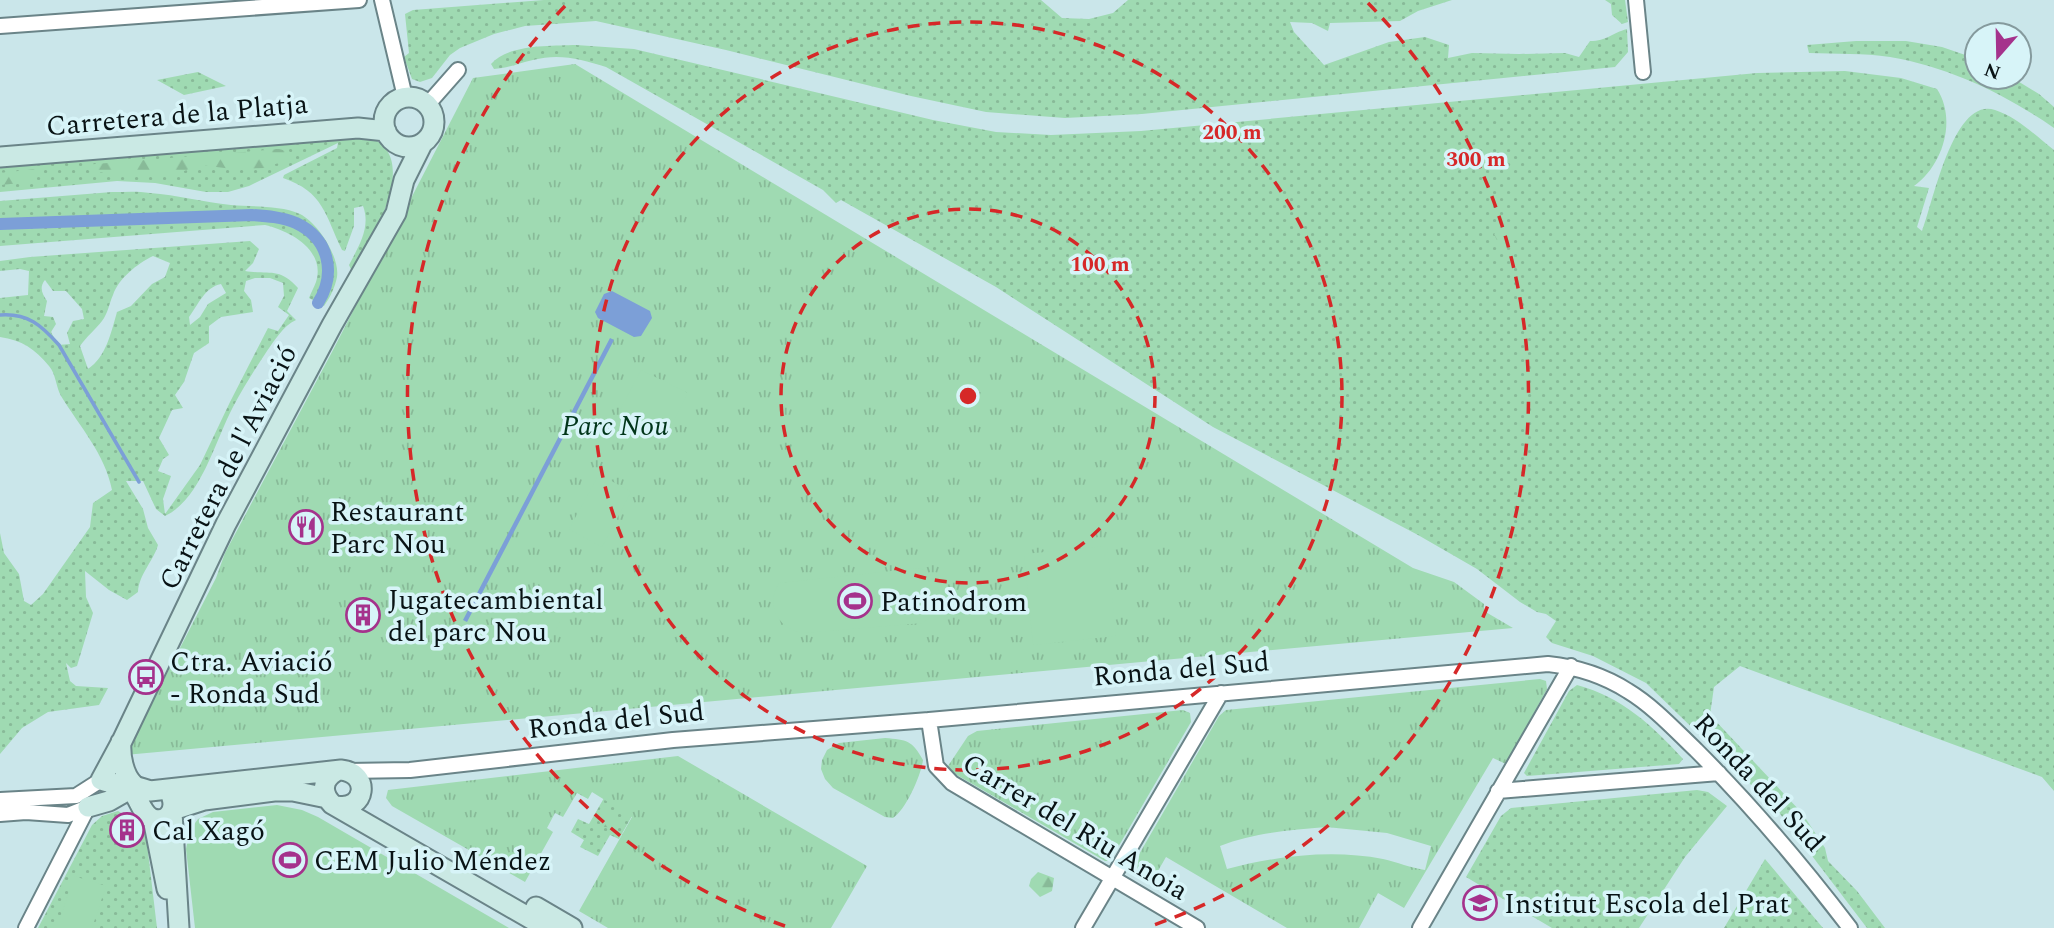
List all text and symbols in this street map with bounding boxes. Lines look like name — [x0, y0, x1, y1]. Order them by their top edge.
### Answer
north arrow — [1963, 21, 2033, 91]
text: N — [1980, 54, 2005, 87]
street label: Carretera de la Platja — [44, 83, 310, 148]
text: 200 m — [1202, 117, 1262, 149]
text: 300 m — [1446, 144, 1506, 176]
text: 100 m — [1070, 249, 1130, 281]
street label: Carretera de l'Aviació — [148, 338, 309, 598]
centre of rings — [956, 384, 980, 408]
park label: Parc Nou — [561, 405, 669, 448]
place label: Restaurant Parc Nou — [330, 491, 465, 566]
restaurant icon: Restaurant Parc Nou — [287, 508, 325, 546]
place label: Jugatecambiental del parc Nou — [388, 579, 603, 654]
place label: Patinòdrom — [880, 581, 1027, 624]
sports icon: Patinòdrom — [836, 582, 874, 620]
building icon: Jugatecambiental del parc Nou — [344, 596, 382, 634]
street label: Ronda del Sud — [1091, 640, 1271, 699]
place label: Ctra. Aviació - Ronda Sud — [170, 641, 333, 716]
bus stop icon: Ctra. Aviació - Ronda Sud — [127, 658, 165, 696]
street label: Ronda del Sud — [526, 690, 706, 751]
street label: Ronda del Sud — [1683, 704, 1835, 862]
street label: Carrer del Riu Anoia — [954, 743, 1197, 912]
place label: Cal Xagó — [152, 810, 265, 853]
building icon: Cal Xagó — [108, 811, 146, 849]
place label: CEM Julio Méndez — [314, 840, 551, 883]
sports icon: CEM Julio Méndez — [271, 841, 309, 879]
place label: Institut Escola del Prat — [1504, 883, 1789, 926]
school or university icon: Institut Escola del Prat — [1461, 884, 1499, 922]

